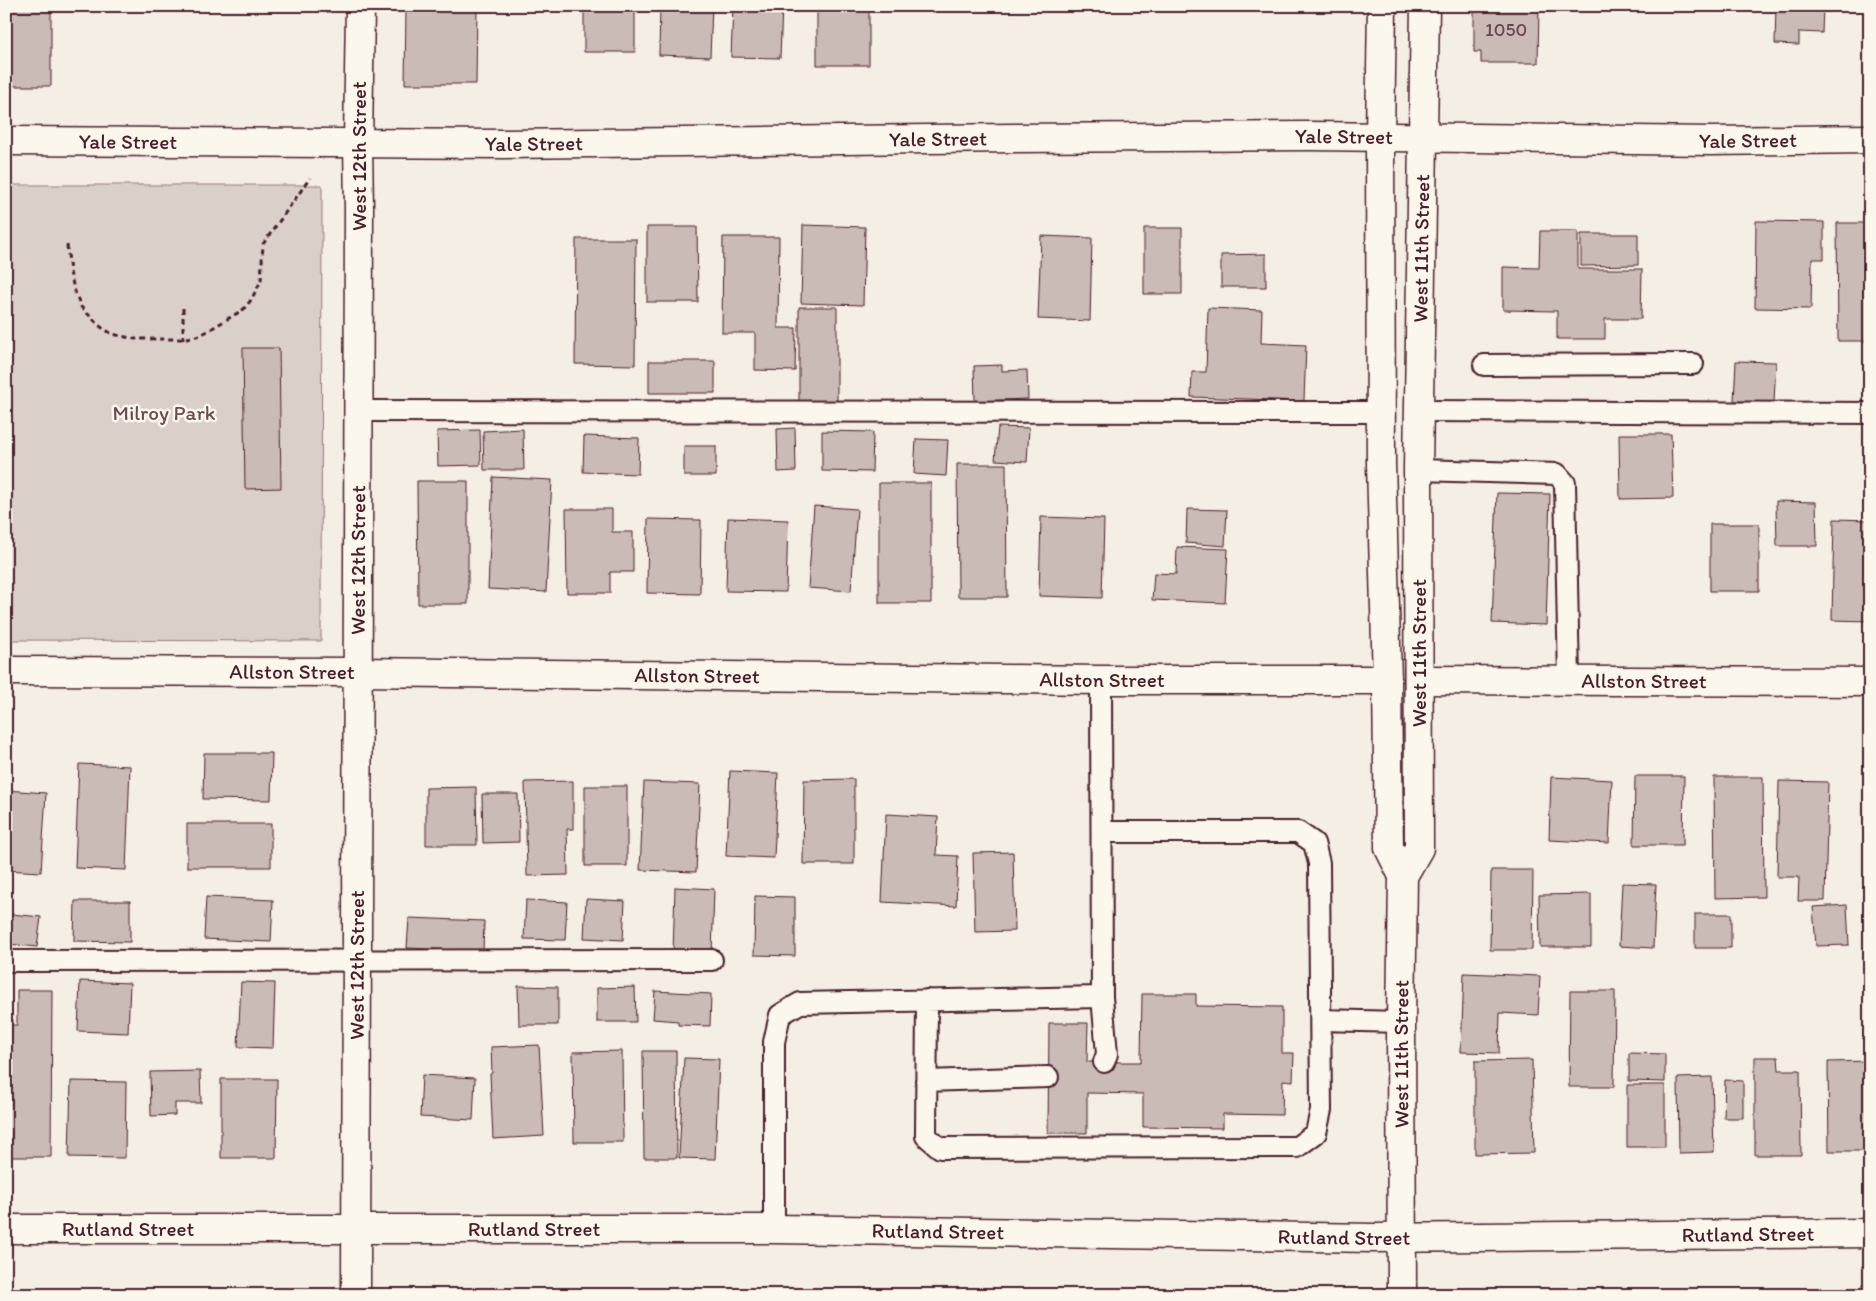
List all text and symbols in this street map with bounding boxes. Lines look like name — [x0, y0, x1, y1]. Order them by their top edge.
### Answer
house number: 1050 — [1485, 18, 1527, 41]
street label: West 12th Street — [346, 81, 371, 231]
street label: Yale Street — [1295, 123, 1393, 149]
street label: Yale Street — [889, 125, 987, 151]
street label: Yale Street — [1699, 127, 1797, 153]
street label: Yale Street — [79, 128, 177, 154]
street label: Yale Street — [485, 130, 583, 156]
street label: West 11th Street — [1407, 174, 1434, 323]
park label: Milroy Park — [112, 400, 216, 425]
street label: West 12th Street — [345, 485, 370, 635]
street label: West 11th Street — [1406, 579, 1431, 727]
street label: Allston Street — [229, 659, 355, 684]
street label: Allston Street — [634, 662, 760, 688]
street label: Allston Street — [1039, 666, 1165, 692]
street label: Allston Street — [1581, 668, 1707, 693]
street label: West 12th Street — [344, 890, 369, 1040]
street label: West 11th Street — [1388, 979, 1414, 1128]
street label: Rutland Street — [62, 1216, 194, 1241]
street label: Rutland Street — [468, 1216, 600, 1241]
street label: Rutland Street — [871, 1217, 1005, 1244]
street label: Rutland Street — [1681, 1221, 1814, 1247]
street label: Rutland Street — [1277, 1224, 1410, 1250]

